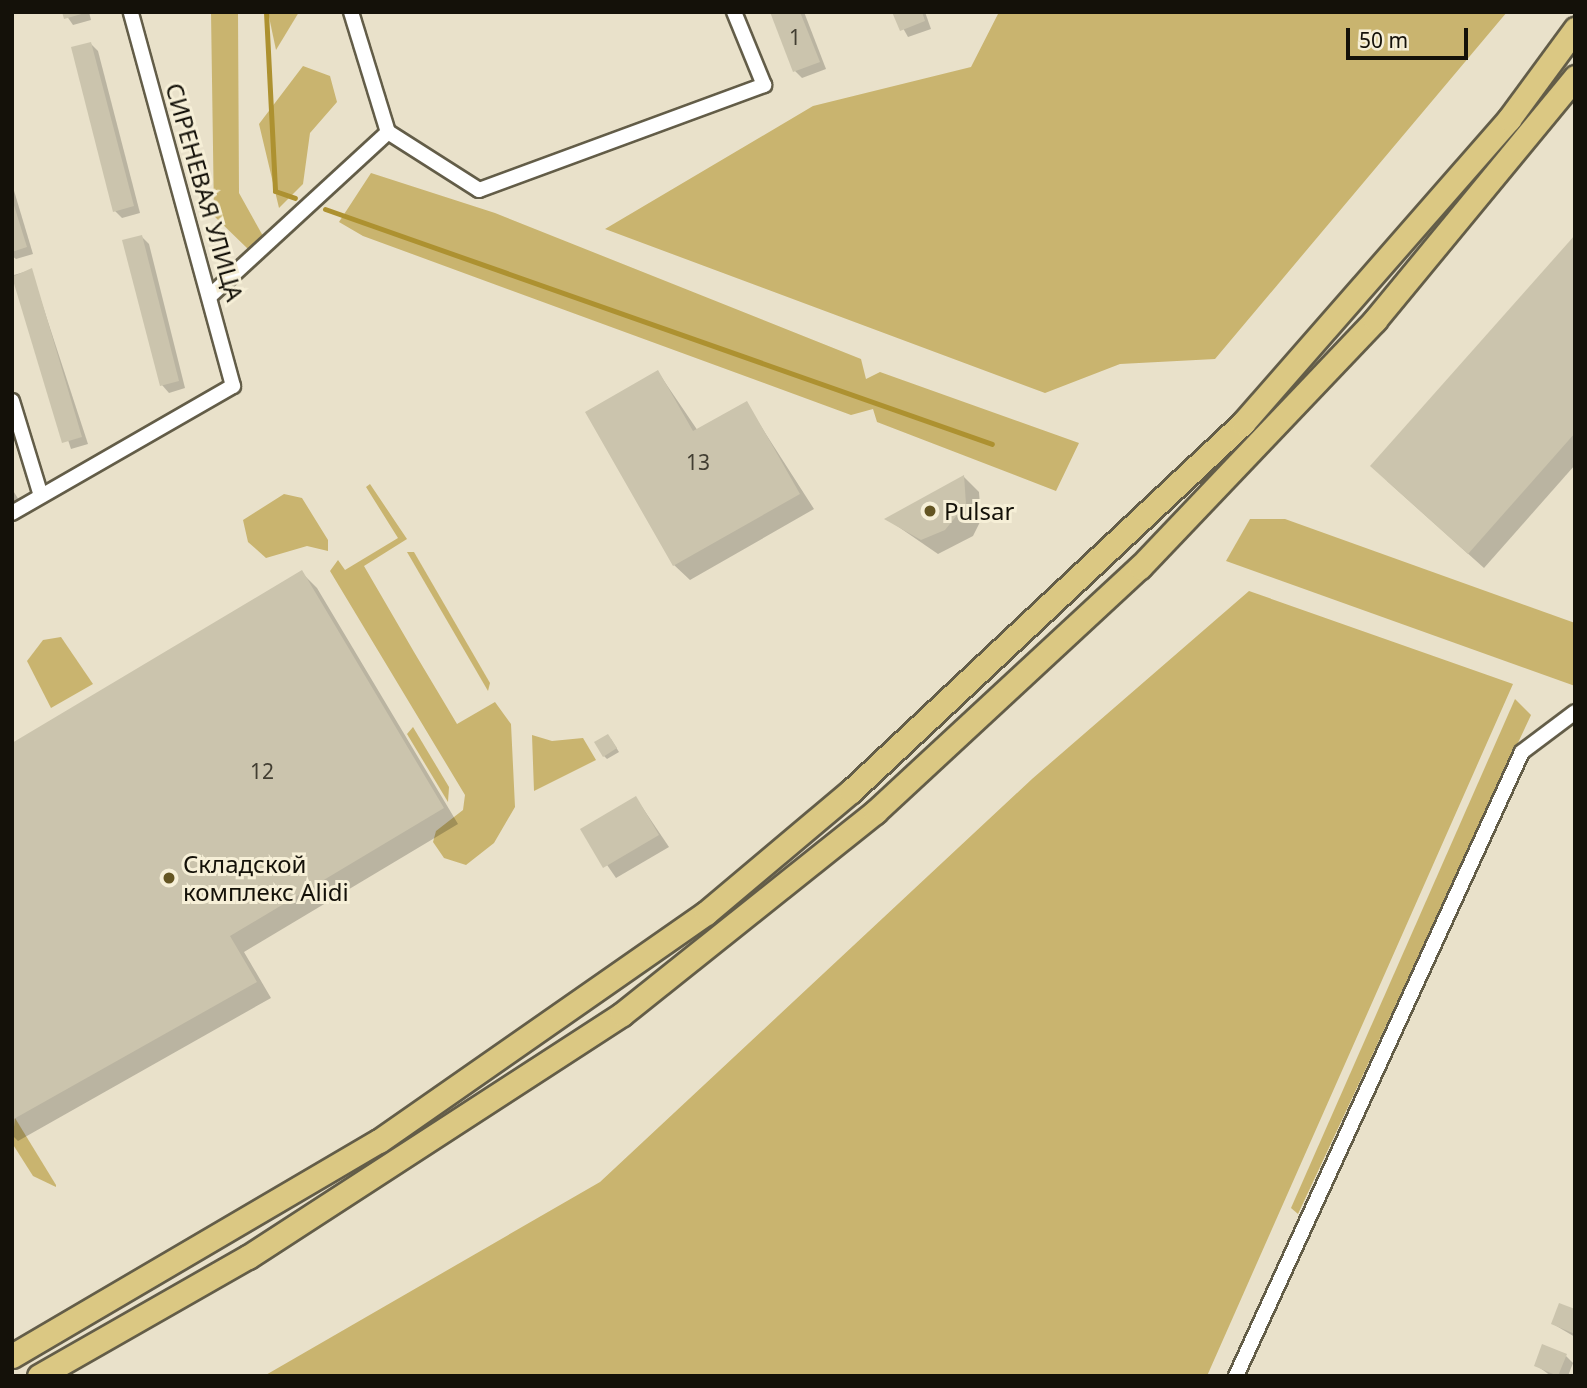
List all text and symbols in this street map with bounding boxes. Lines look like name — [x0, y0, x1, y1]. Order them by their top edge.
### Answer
scale bar — [1349, 14, 1472, 58]
house number: 1 — [789, 24, 801, 50]
text: 50 m — [1359, 26, 1408, 54]
street label: СИРЕНЕВАЯ УЛИЦА — [160, 80, 250, 304]
house number: 13 — [686, 449, 710, 475]
place label: Pulsar — [944, 497, 1014, 525]
marker: Pulsar — [922, 503, 938, 519]
house number: 12 — [250, 758, 274, 784]
place label: Складской комплекс Alidi — [183, 850, 349, 906]
marker: Складской комплекс Alidi — [161, 870, 177, 886]

